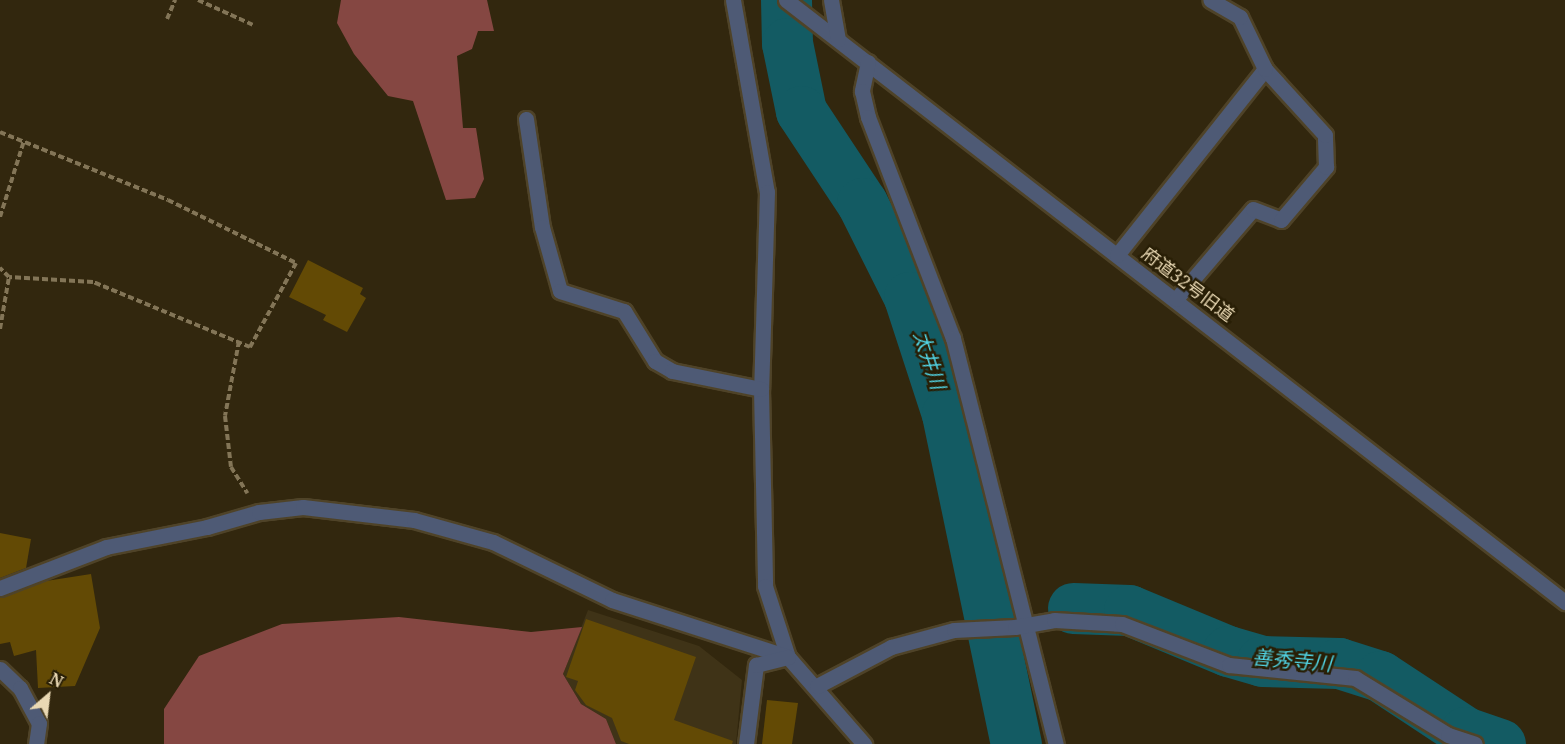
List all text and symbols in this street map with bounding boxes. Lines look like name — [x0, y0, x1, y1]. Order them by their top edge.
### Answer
street label: 府道32号旧道 — [1138, 242, 1238, 326]
water label: 太井川 — [909, 328, 951, 392]
water label: 善秀寺川 — [1251, 645, 1333, 675]
north arrow — [18, 666, 78, 726]
text: N — [46, 667, 67, 693]

